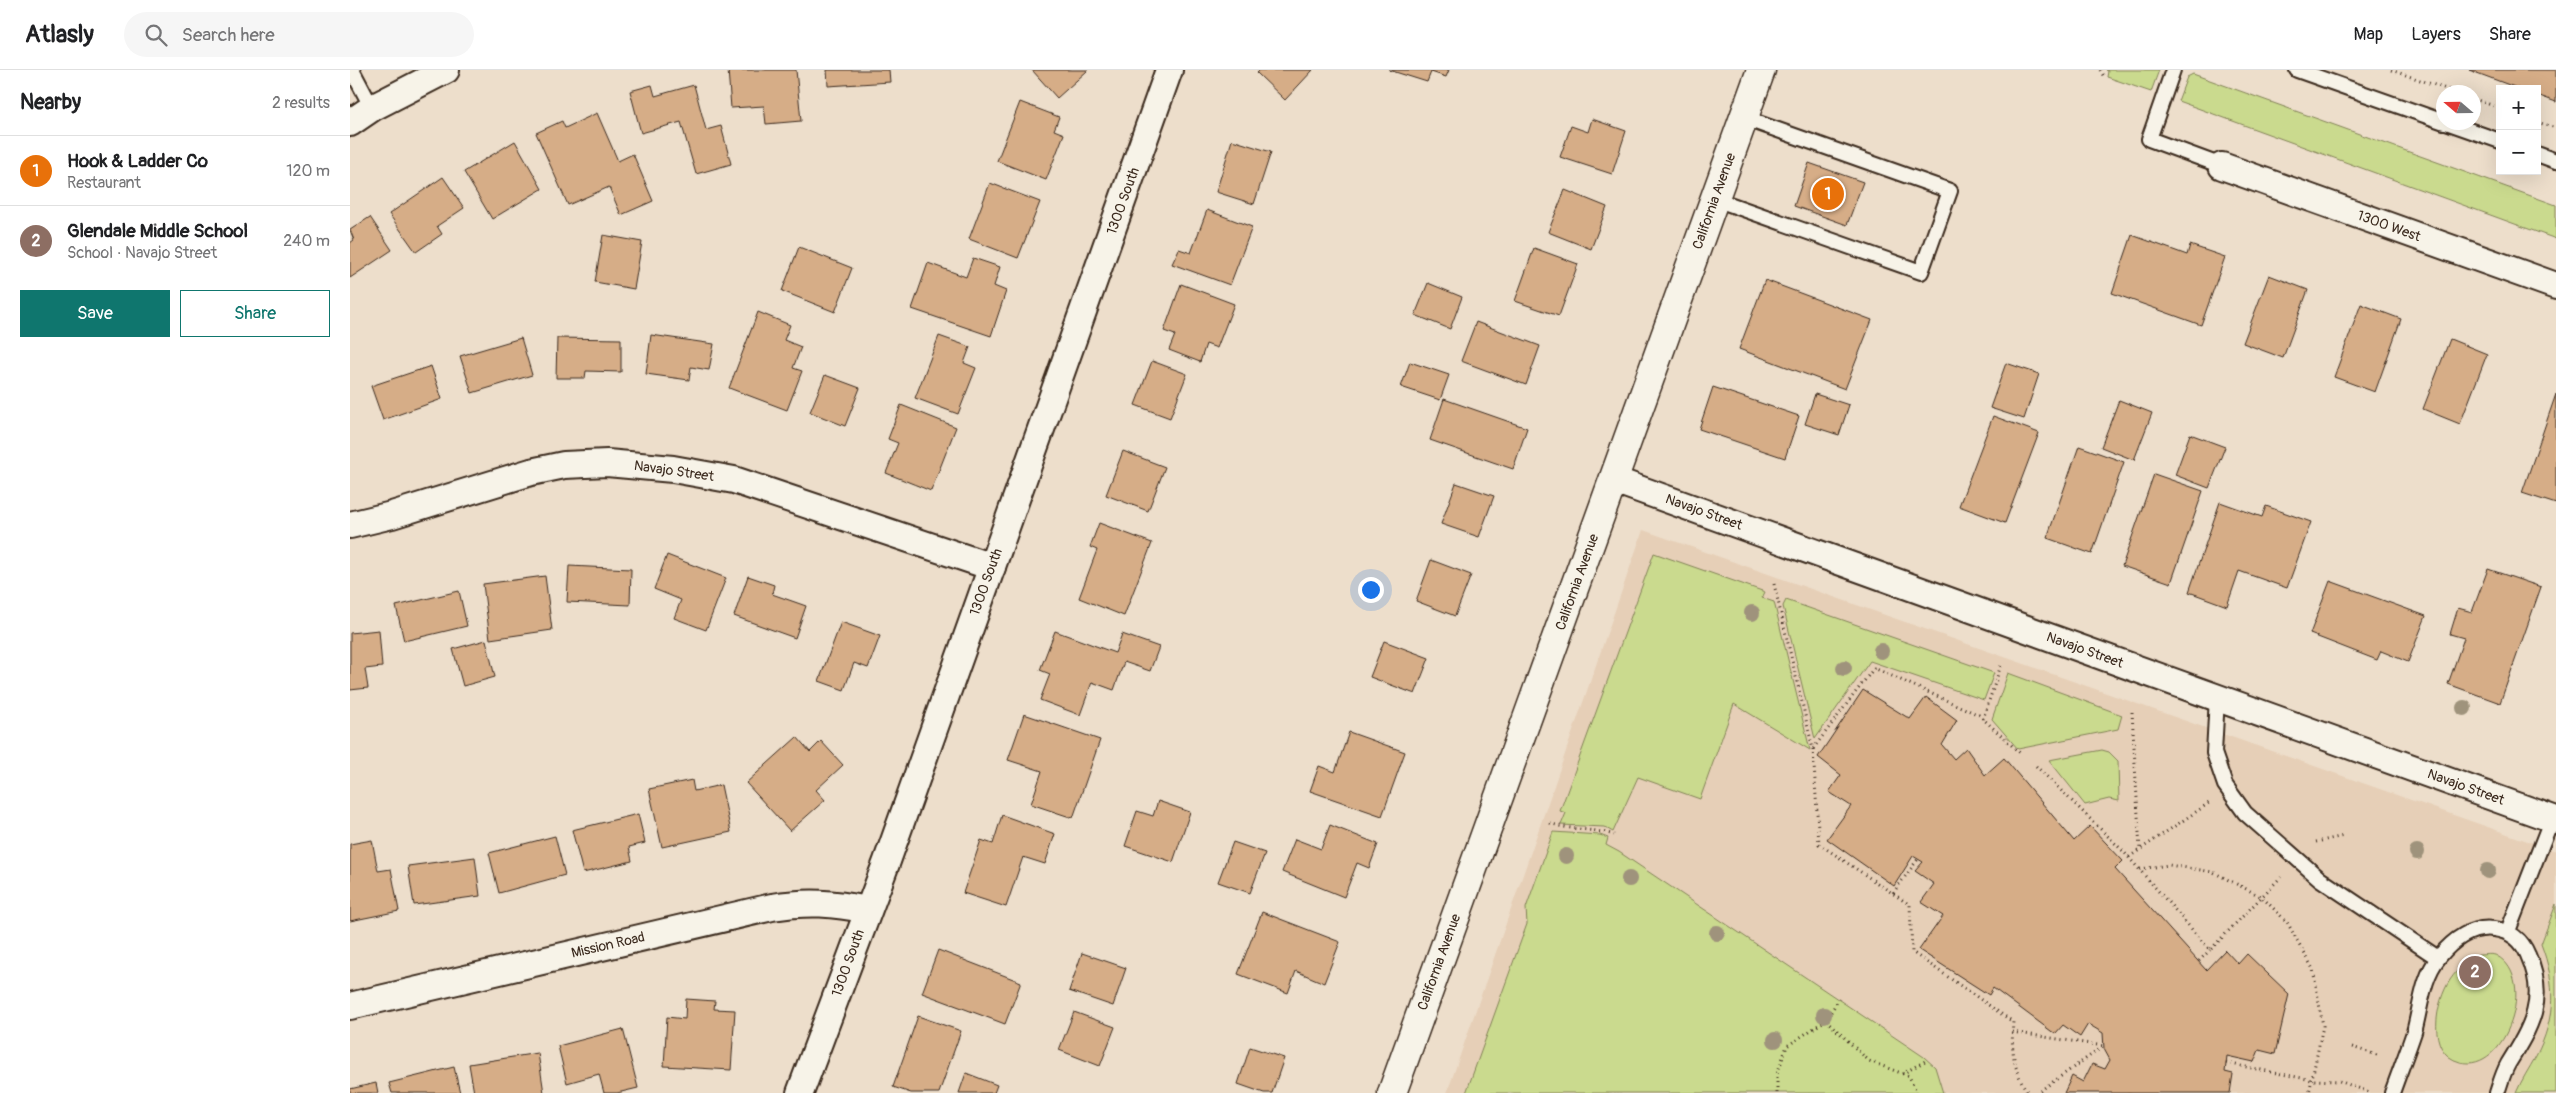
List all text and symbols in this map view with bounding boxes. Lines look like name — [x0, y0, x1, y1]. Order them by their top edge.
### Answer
search box — [124, 12, 474, 57]
text: Atlasly — [25, 20, 94, 49]
icon: search — [142, 21, 170, 49]
text: Search here — [182, 23, 275, 47]
text: Map — [2354, 23, 2383, 46]
text: Layers — [2411, 23, 2461, 46]
text: Share — [2489, 23, 2531, 46]
north arrow — [2436, 85, 2481, 130]
map controls — [2496, 85, 2541, 175]
button: + — [2496, 85, 2541, 130]
text: Nearby — [20, 89, 81, 116]
text: 2 results — [272, 93, 330, 113]
button: − — [2496, 130, 2541, 175]
text: Hook & Ladder Co — [67, 149, 208, 173]
street label: California Avenue — [1689, 150, 1739, 252]
text: 1 — [33, 161, 39, 181]
text: 120 m — [286, 161, 330, 181]
street label: 1300 South — [1103, 165, 1143, 237]
text: Restaurant — [67, 173, 141, 193]
pin: 1 — [1812, 175, 1844, 213]
street label: 1300 West — [2355, 207, 2423, 245]
text: Glendale Middle School — [67, 219, 248, 243]
text: 2 — [32, 231, 40, 251]
text: 240 m — [283, 231, 330, 251]
text: School · Navajo Street — [67, 243, 217, 263]
button: Save — [20, 290, 170, 337]
button: Share — [180, 290, 330, 337]
street label: Navajo Street — [633, 457, 715, 485]
street label: Navajo Street — [1663, 490, 1745, 534]
street label: California Avenue — [1552, 531, 1602, 633]
street label: 1300 South — [966, 546, 1006, 618]
your location — [1358, 577, 1384, 603]
street label: Navajo Street — [2044, 628, 2126, 672]
street label: Navajo Street — [2425, 765, 2507, 809]
street label: California Avenue — [1414, 911, 1464, 1013]
street label: 1300 South — [828, 927, 868, 999]
street label: Mission Road — [570, 928, 647, 962]
pin: 2 — [2459, 953, 2491, 991]

